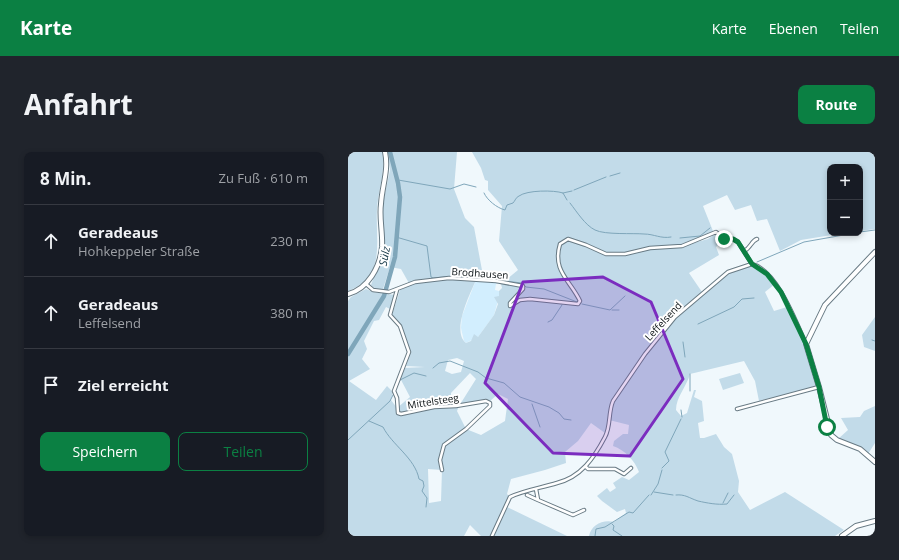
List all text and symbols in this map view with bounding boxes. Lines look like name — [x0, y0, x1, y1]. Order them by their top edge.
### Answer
text: Karte — [20, 15, 72, 41]
text: Karte — [712, 19, 747, 38]
text: Ebenen — [769, 19, 818, 38]
text: Teilen — [840, 19, 879, 38]
text: Anfahrt — [24, 85, 133, 123]
button: Route — [798, 85, 875, 124]
map controls — [827, 164, 863, 236]
button: + — [827, 164, 863, 200]
text: 8 Min. — [40, 167, 91, 190]
text: Zu Fuß · 610 m — [219, 169, 308, 187]
button: − — [827, 200, 863, 236]
text: Geradeaus — [78, 222, 158, 242]
icon: ahead — [40, 230, 62, 252]
route end — [715, 230, 733, 248]
text: 230 m — [270, 232, 308, 250]
text: Hohkeppeler Straße — [78, 242, 200, 260]
water label: Sülz — [375, 245, 393, 267]
street label: Brodhausen — [451, 264, 509, 282]
text: Geradeaus — [78, 294, 158, 314]
street label: Leffelsend — [641, 299, 685, 343]
icon: ahead — [40, 302, 62, 324]
text: 380 m — [270, 304, 308, 322]
text: Leffelsend — [78, 314, 141, 332]
icon: arrive — [40, 374, 62, 396]
text: Ziel erreicht — [78, 375, 169, 395]
street label: Mittelsteeg — [406, 390, 460, 412]
route start — [818, 418, 836, 436]
button: Speichern — [40, 432, 170, 471]
button: Teilen — [178, 432, 308, 471]

